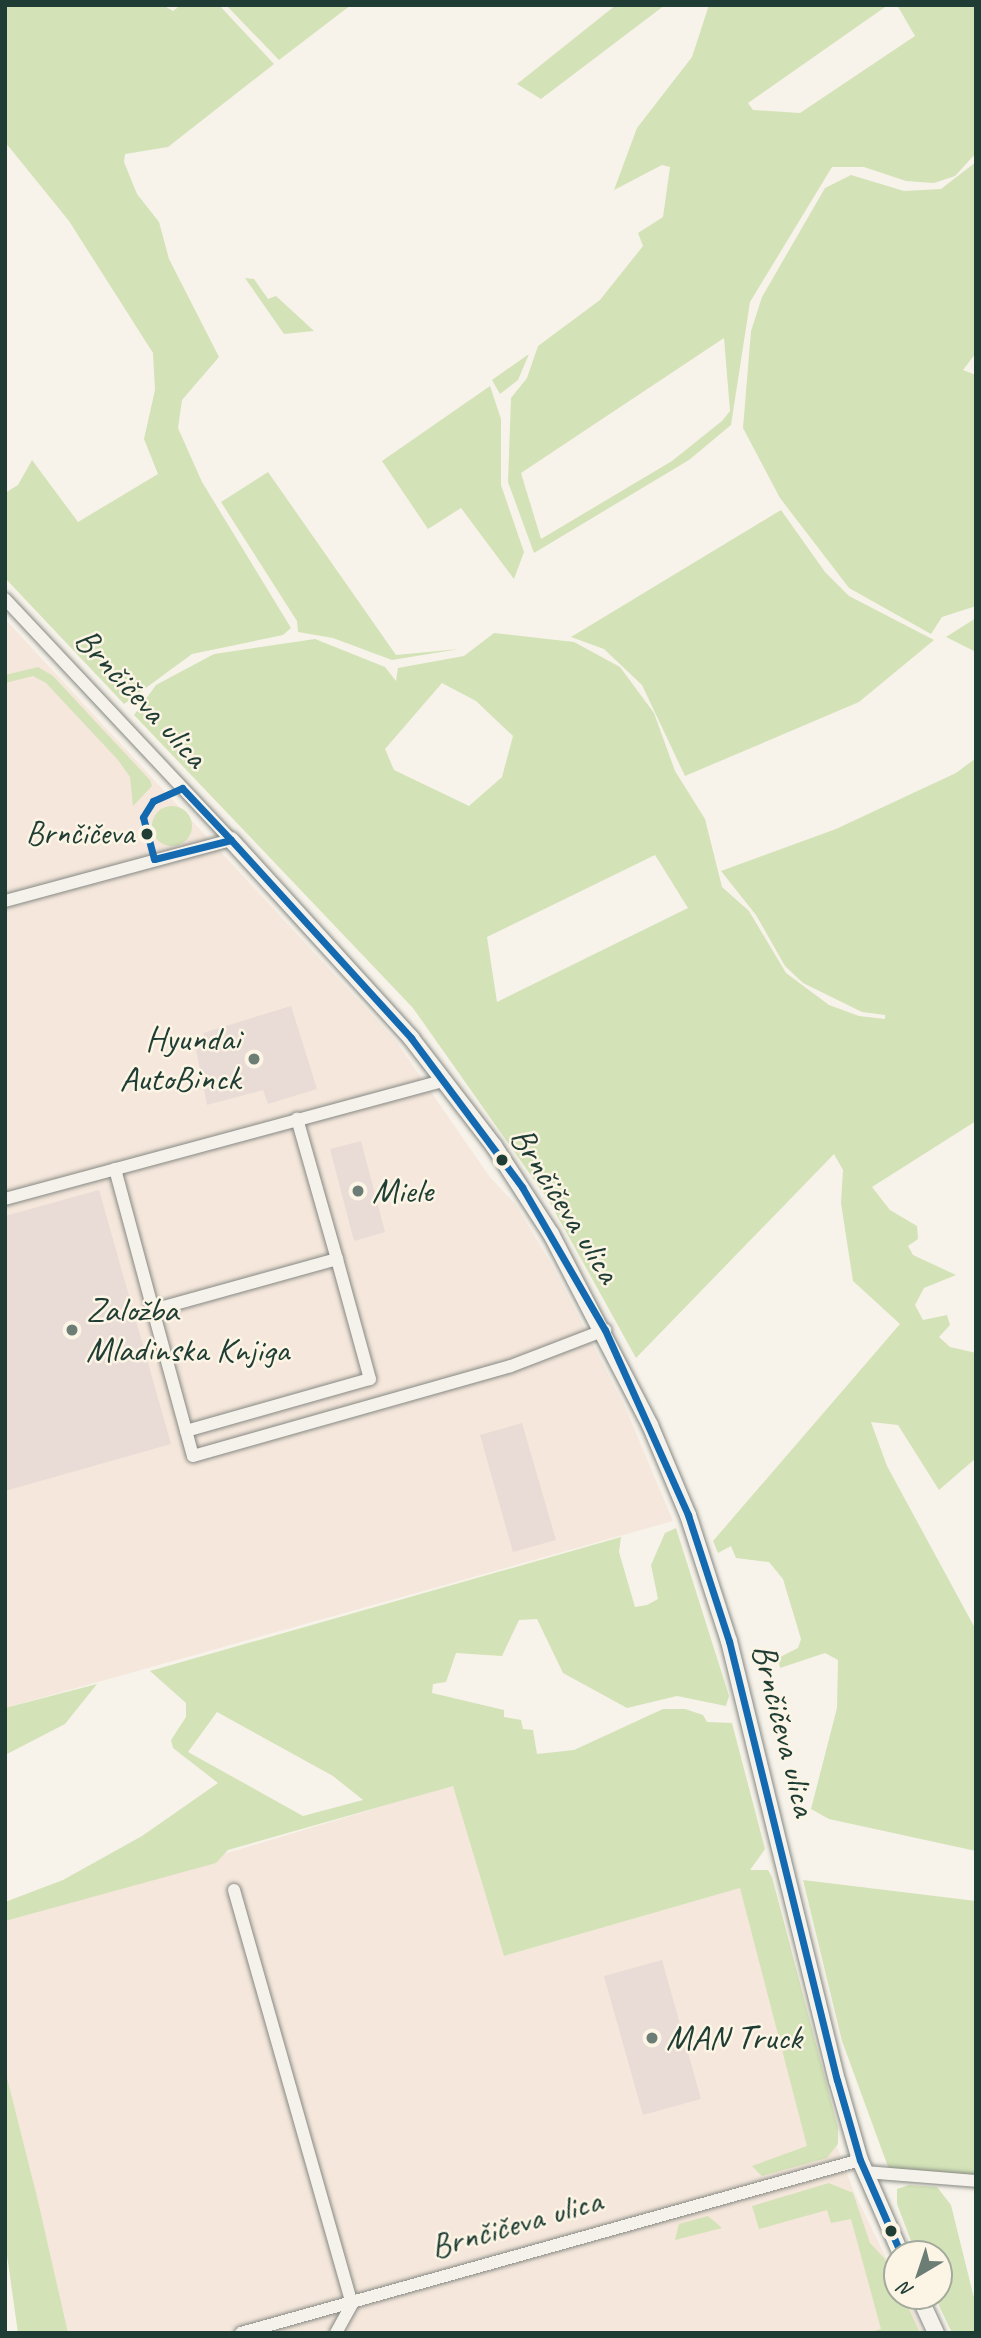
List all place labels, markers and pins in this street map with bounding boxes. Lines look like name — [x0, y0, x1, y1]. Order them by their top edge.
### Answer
place label: Brnčičeva — [26, 814, 134, 854]
marker: Brnčičeva — [140, 827, 154, 841]
place label: Hyundai AutoBinck — [120, 1018, 240, 1100]
marker: Hyundai AutoBinck — [246, 1051, 262, 1067]
unlabelled marker — [495, 1153, 509, 1167]
place label: Miele — [372, 1170, 433, 1212]
marker: Miele — [350, 1183, 366, 1199]
place label: Založba Mladinska Knjiga — [86, 1289, 288, 1371]
marker: Založba Mladinska Knjiga — [64, 1322, 80, 1338]
place label: MAN Truck — [666, 2017, 801, 2059]
marker: MAN Truck — [644, 2030, 660, 2046]
unlabelled marker — [884, 2224, 898, 2238]

